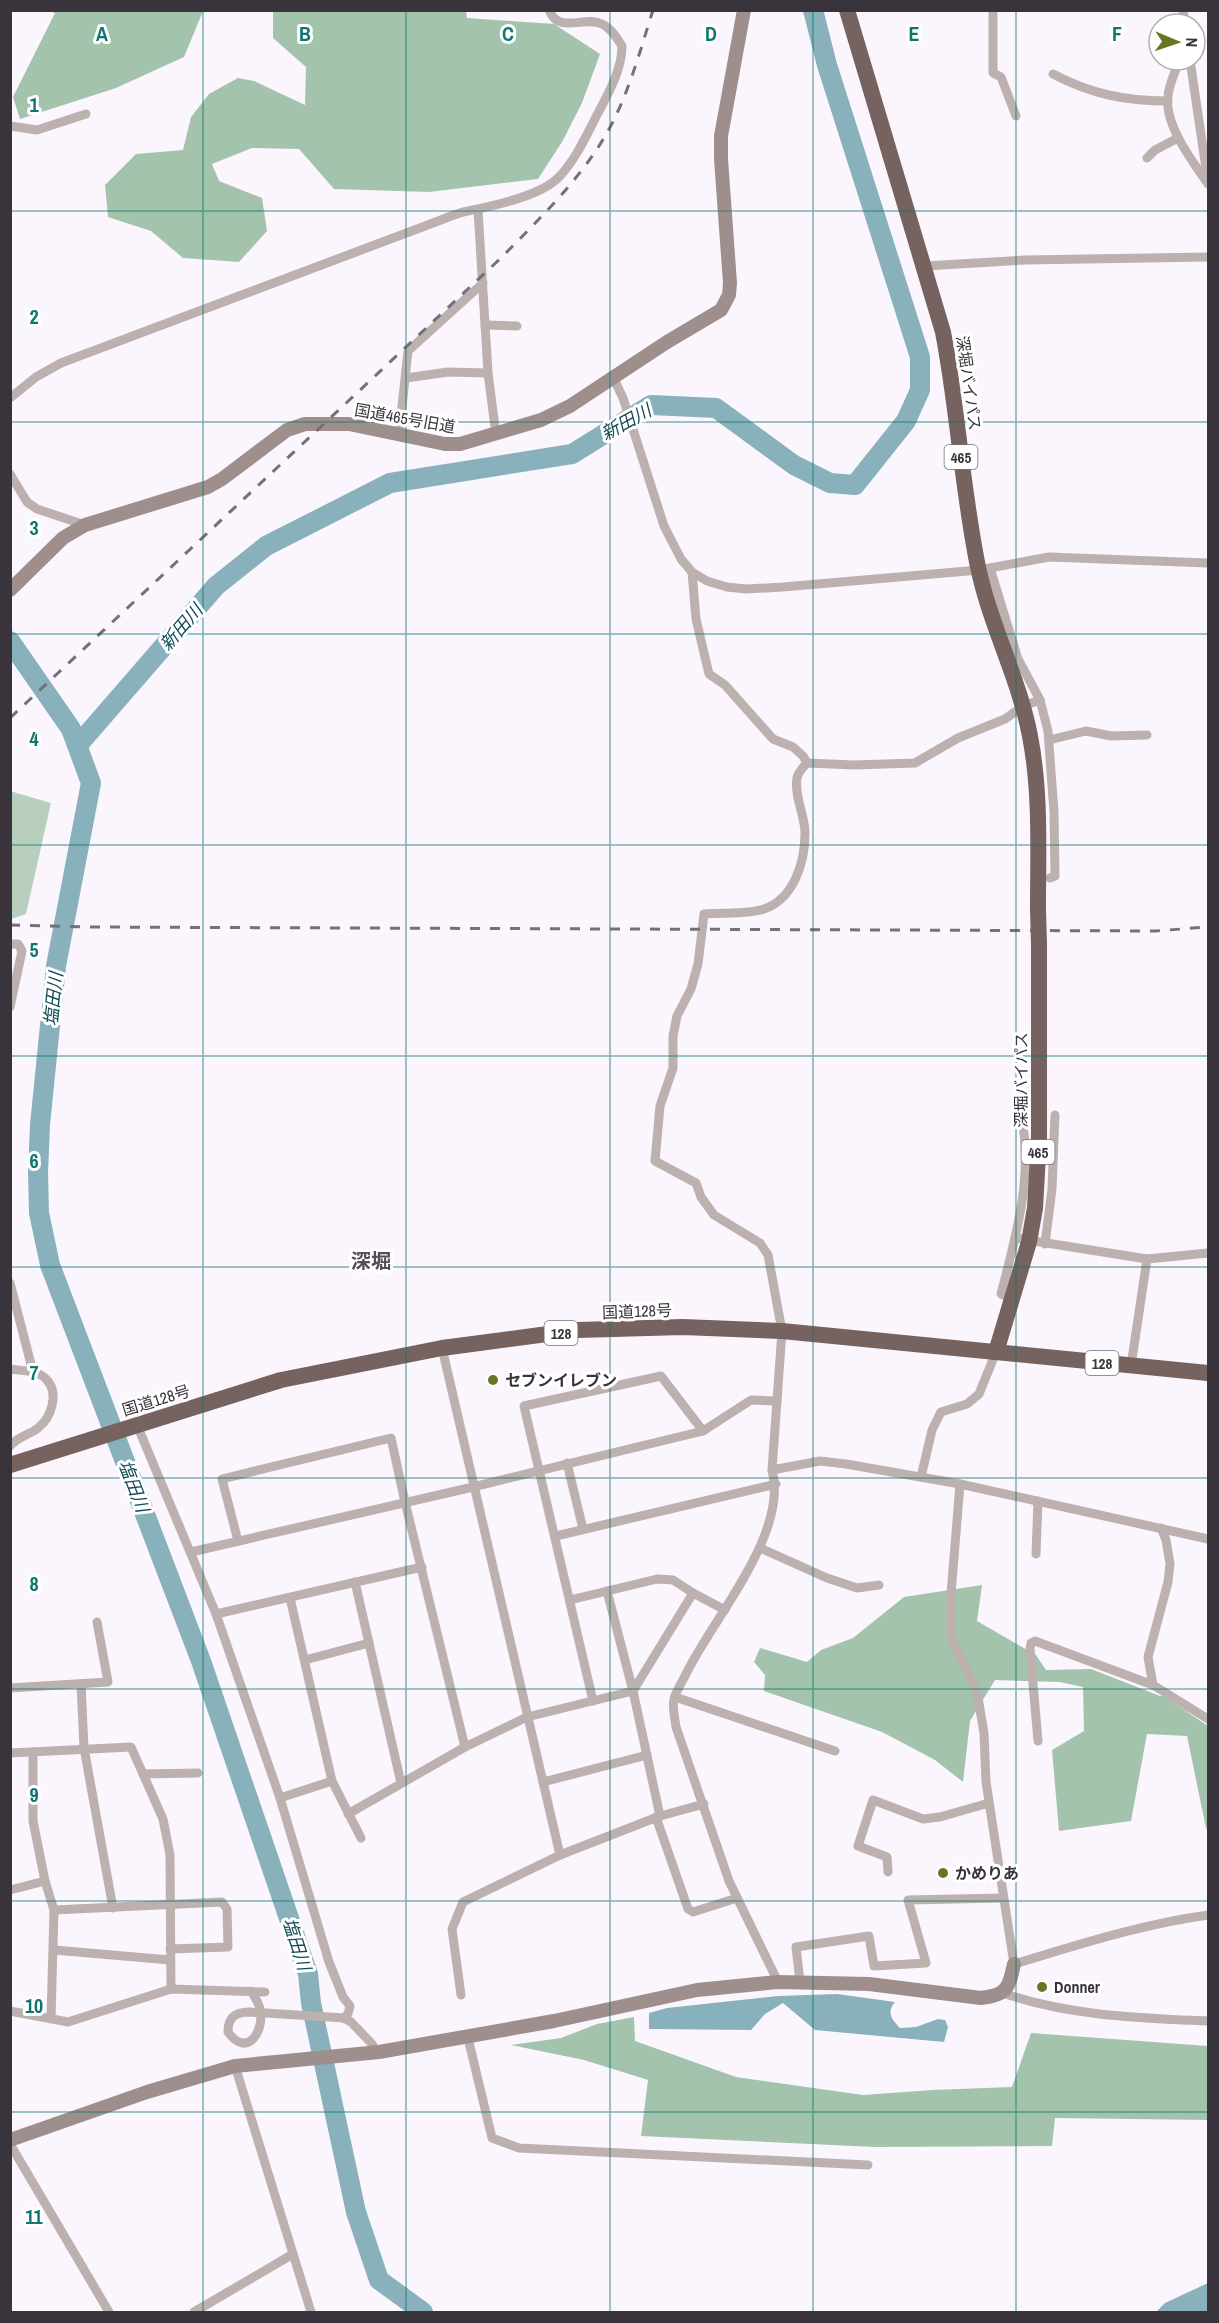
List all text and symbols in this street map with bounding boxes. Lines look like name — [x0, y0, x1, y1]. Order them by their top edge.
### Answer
north arrow — [1147, 12, 1207, 72]
text: A — [96, 20, 108, 47]
text: B — [299, 20, 311, 47]
text: C — [502, 20, 514, 47]
text: D — [705, 20, 717, 47]
text: E — [909, 20, 920, 47]
text: F — [1112, 20, 1122, 47]
text: N — [1181, 37, 1203, 48]
text: 1 — [29, 91, 39, 118]
text: 2 — [29, 303, 39, 330]
street label: 深堀バイパス — [951, 334, 987, 432]
water label: 新田川 — [596, 397, 657, 446]
street label: 国道465号旧道 — [353, 398, 457, 438]
road number: 465 — [944, 445, 978, 469]
text: 3 — [29, 514, 39, 541]
water label: 新田川 — [154, 597, 209, 656]
text: 4 — [29, 725, 39, 752]
text: 5 — [29, 936, 39, 963]
water label: 塩田川 — [38, 969, 68, 1027]
street label: 深堀バイパス — [1010, 1032, 1032, 1128]
road number: 465 — [1022, 1140, 1054, 1164]
text: 6 — [29, 1147, 39, 1174]
district label: 深堀 — [351, 1247, 391, 1274]
street label: 国道128号 — [602, 1299, 672, 1323]
road number: 128 — [544, 1321, 578, 1345]
road number: 128 — [1086, 1351, 1118, 1375]
text: 7 — [29, 1359, 39, 1386]
place label: セブンイレブン — [505, 1369, 617, 1391]
marker: セブンイレブン — [486, 1373, 500, 1387]
street label: 国道128号 — [119, 1379, 193, 1421]
water label: 塩田川 — [113, 1456, 156, 1518]
text: 8 — [29, 1570, 39, 1597]
text: 9 — [29, 1781, 39, 1808]
place label: かめりあ — [955, 1862, 1019, 1884]
marker: かめりあ — [936, 1866, 950, 1880]
water label: 塩田川 — [277, 1914, 318, 1975]
place label: Donner — [1054, 1976, 1101, 1998]
marker: Donner — [1035, 1980, 1049, 1994]
text: 10 — [25, 1992, 43, 2019]
text: 11 — [25, 2203, 44, 2230]

